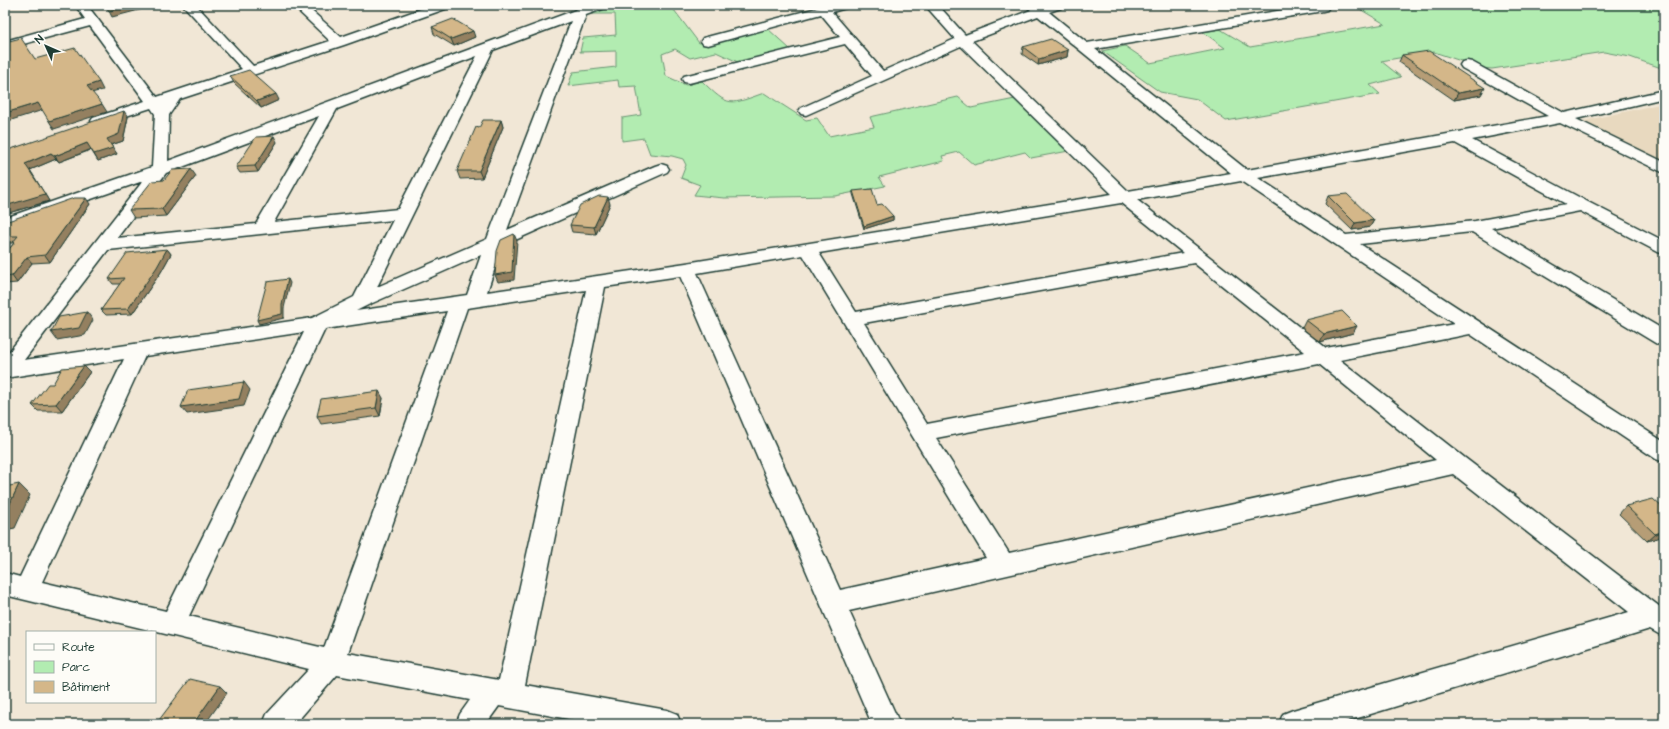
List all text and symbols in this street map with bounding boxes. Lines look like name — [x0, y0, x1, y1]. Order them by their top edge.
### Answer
north arrow — [26, 26, 66, 66]
text: N — [32, 31, 47, 47]
legend — [26, 631, 156, 703]
text: Route — [62, 639, 95, 656]
text: Parc — [62, 659, 90, 676]
text: Bâtiment — [62, 679, 110, 696]

